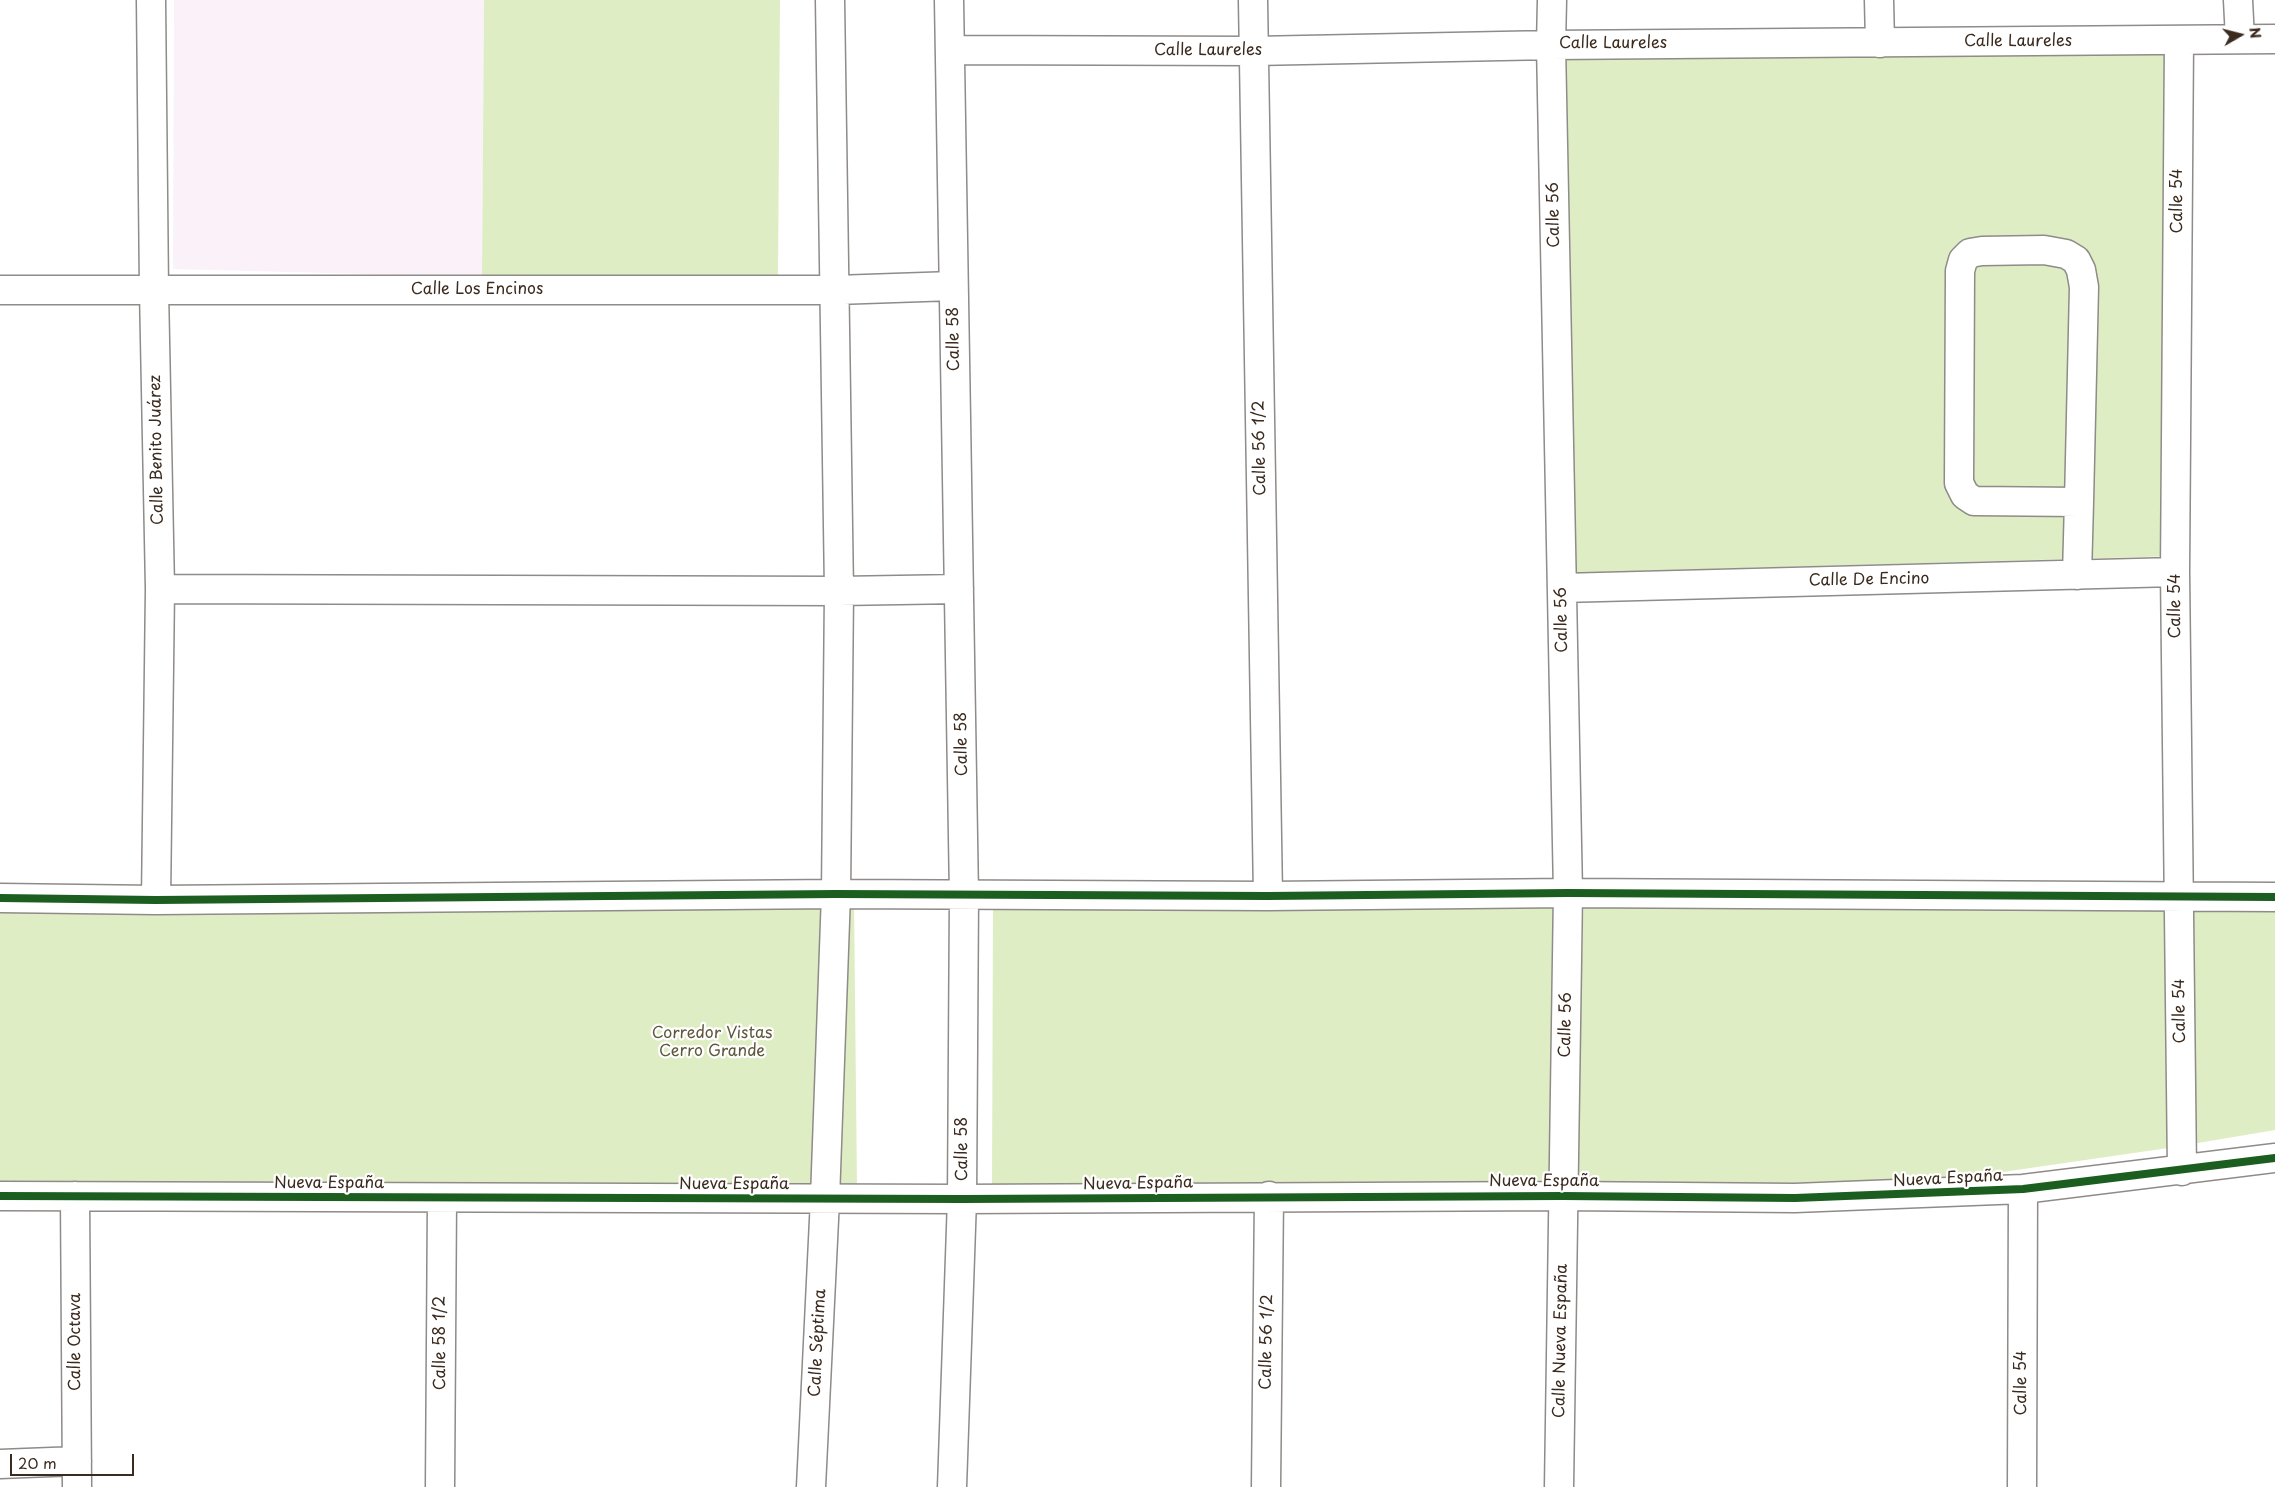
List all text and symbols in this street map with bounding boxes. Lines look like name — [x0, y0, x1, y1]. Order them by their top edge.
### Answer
north arrow — [2215, 10, 2265, 60]
text: N — [2244, 26, 2267, 40]
street label: Calle Laureles — [1964, 32, 2072, 52]
street label: Calle Laureles — [1559, 34, 1667, 54]
street label: Calle Laureles — [1154, 41, 1262, 61]
street label: Calle 54 — [2168, 168, 2188, 234]
street label: Calle 56 — [1544, 182, 1564, 248]
street label: Calle Los Encinos — [411, 280, 543, 300]
street label: Calle 58 — [944, 307, 964, 371]
street label: Calle Benito Juárez — [146, 375, 168, 525]
street label: Calle 56 1/2 — [1250, 400, 1270, 496]
street label: Calle De Encino — [1808, 569, 1930, 591]
street label: Calle 54 — [2166, 573, 2186, 639]
street label: Calle 56 — [1552, 587, 1572, 653]
street label: Calle 58 — [952, 712, 972, 776]
street label: Calle 54 — [2170, 978, 2190, 1044]
street label: Calle 56 — [1556, 992, 1576, 1058]
park label: Corredor Vistas Cerro Grande — [652, 1024, 772, 1062]
street label: Calle 58 — [953, 1117, 973, 1181]
street label: Nueva España — [1893, 1167, 2003, 1191]
street label: Nueva España — [1489, 1172, 1599, 1192]
street label: Nueva España — [1083, 1173, 1193, 1195]
street label: Nueva España — [274, 1174, 384, 1194]
street label: Nueva España — [679, 1175, 789, 1195]
street label: Calle Nueva España — [1550, 1264, 1572, 1418]
street label: Calle Séptima — [806, 1288, 830, 1398]
street label: Calle Octava — [66, 1293, 86, 1391]
street label: Calle 56 1/2 — [1257, 1294, 1277, 1390]
street label: Calle 58 1/2 — [431, 1296, 451, 1390]
street label: Calle 54 — [2012, 1350, 2032, 1416]
scale bar — [12, 1444, 136, 1476]
text: 20 m — [18, 1451, 57, 1474]

